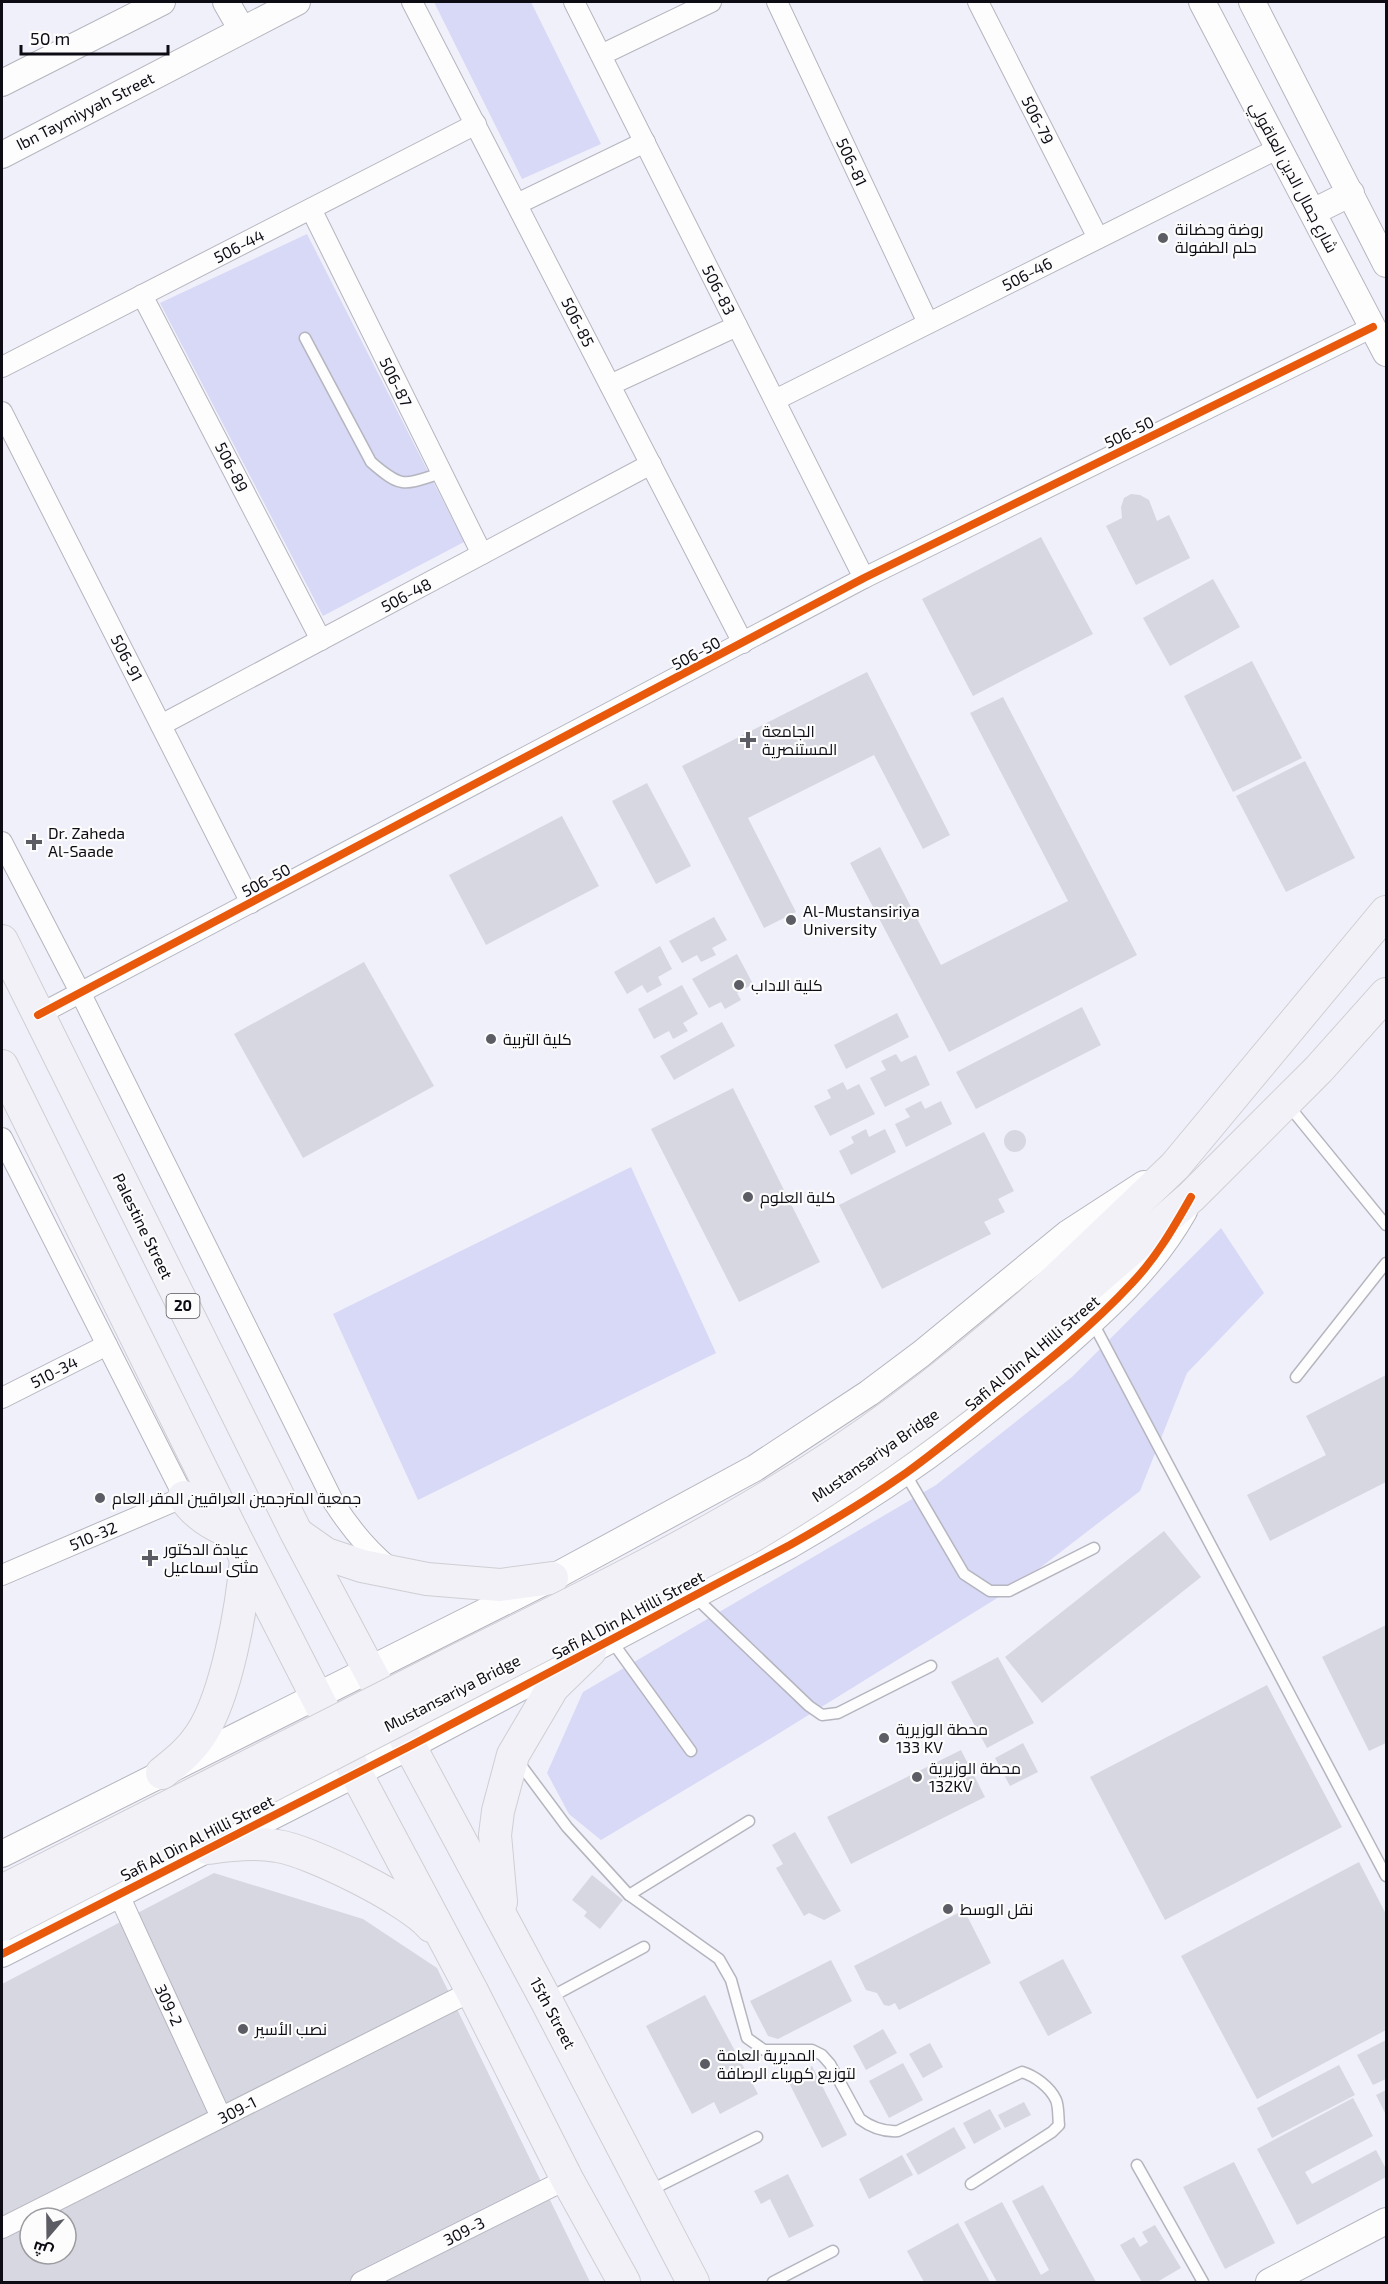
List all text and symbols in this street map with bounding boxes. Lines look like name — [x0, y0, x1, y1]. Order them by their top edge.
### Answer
scale bar — [21, 18, 168, 56]
text: 50 m — [30, 27, 70, 49]
street label: Ibn Taymiyyah Street — [13, 68, 157, 153]
street label: 506-79 — [1018, 93, 1059, 147]
street label: شارع جمال الدين العاقولي — [1242, 98, 1342, 258]
street label: 506-81 — [833, 135, 872, 189]
place label: روضة وحضانة حلم الطفولة — [1175, 219, 1263, 259]
street label: 506-44 — [210, 225, 267, 266]
marker: روضة وحضانة حلم الطفولة — [1156, 231, 1170, 245]
street label: 506-46 — [999, 253, 1055, 294]
street label: 506-83 — [699, 262, 740, 318]
street label: 506-85 — [558, 294, 599, 350]
street label: 506-87 — [376, 354, 416, 410]
street label: 506-50 — [1101, 411, 1157, 452]
street label: 506-89 — [212, 439, 253, 495]
street label: 506-48 — [377, 573, 434, 616]
street label: 506-91 — [108, 631, 147, 684]
street label: 506-50 — [668, 632, 724, 673]
place label: الجامعة المستنصرية — [762, 721, 837, 759]
marker: الجامعة المستنصرية — [739, 731, 757, 749]
place label: Dr. Zaheda Al-Saade — [48, 823, 125, 860]
marker: Dr. Zaheda Al-Saade — [25, 833, 43, 851]
street label: 506-50 — [238, 859, 294, 900]
place label: Al-Mustansiriya University — [803, 901, 920, 938]
marker: Al-Mustansiriya University — [784, 913, 798, 927]
place label: كلية الاداب — [751, 975, 823, 995]
marker: كلية الاداب — [732, 978, 746, 992]
place label: كلية التربية — [503, 1029, 572, 1049]
marker: كلية التربية — [484, 1032, 498, 1046]
street label: Palestine Street — [110, 1170, 177, 1282]
place label: كلية العلوم — [760, 1187, 836, 1209]
marker: كلية العلوم — [741, 1190, 755, 1204]
street label: Safi Al Din Al Hilli Street — [961, 1291, 1103, 1414]
road number: 20 — [166, 1294, 200, 1318]
street label: 510-34 — [27, 1352, 81, 1391]
street label: Mustansariya Bridge — [808, 1404, 942, 1506]
place label: جمعية المترجمين العراقيين المقر العام — [112, 1488, 361, 1510]
marker: جمعية المترجمين العراقيين المقر العام — [93, 1491, 107, 1505]
street label: 510-32 — [66, 1517, 119, 1554]
place label: عيادة الدكتور مثنى اسماعيل — [163, 1539, 259, 1578]
marker: عيادة الدكتور مثنى اسماعيل — [141, 1549, 159, 1567]
street label: Safi Al Din Al Hilli Street — [548, 1566, 707, 1663]
street label: Mustansariya Bridge — [380, 1650, 523, 1735]
place label: محطة الوزيرية 133 KV — [896, 1719, 988, 1756]
marker: محطة الوزيرية 133 KV — [877, 1731, 891, 1745]
place label: محطة الوزيرية 132KV — [929, 1758, 1021, 1795]
marker: محطة الوزيرية 132KV — [910, 1770, 924, 1784]
street label: Safi Al Din Al Hilli Street — [117, 1791, 277, 1885]
place label: نقل الوسط — [960, 1899, 1033, 1920]
marker: نقل الوسط — [941, 1902, 955, 1916]
street label: 15th Street — [527, 1974, 580, 2052]
street label: 309-2 — [152, 1981, 187, 2029]
place label: نصب الأسير — [254, 2019, 327, 2039]
marker: نصب الأسير — [236, 2022, 250, 2036]
place label: المديرية العامة لتوزيع كهرباء الرصافة — [717, 2045, 856, 2085]
marker: المديرية العامة لتوزيع كهرباء الرصافة — [698, 2057, 712, 2071]
street label: 309-1 — [214, 2092, 259, 2127]
north arrow — [18, 2206, 78, 2266]
street label: 309-3 — [440, 2212, 488, 2249]
text: ش — [30, 2237, 56, 2263]

